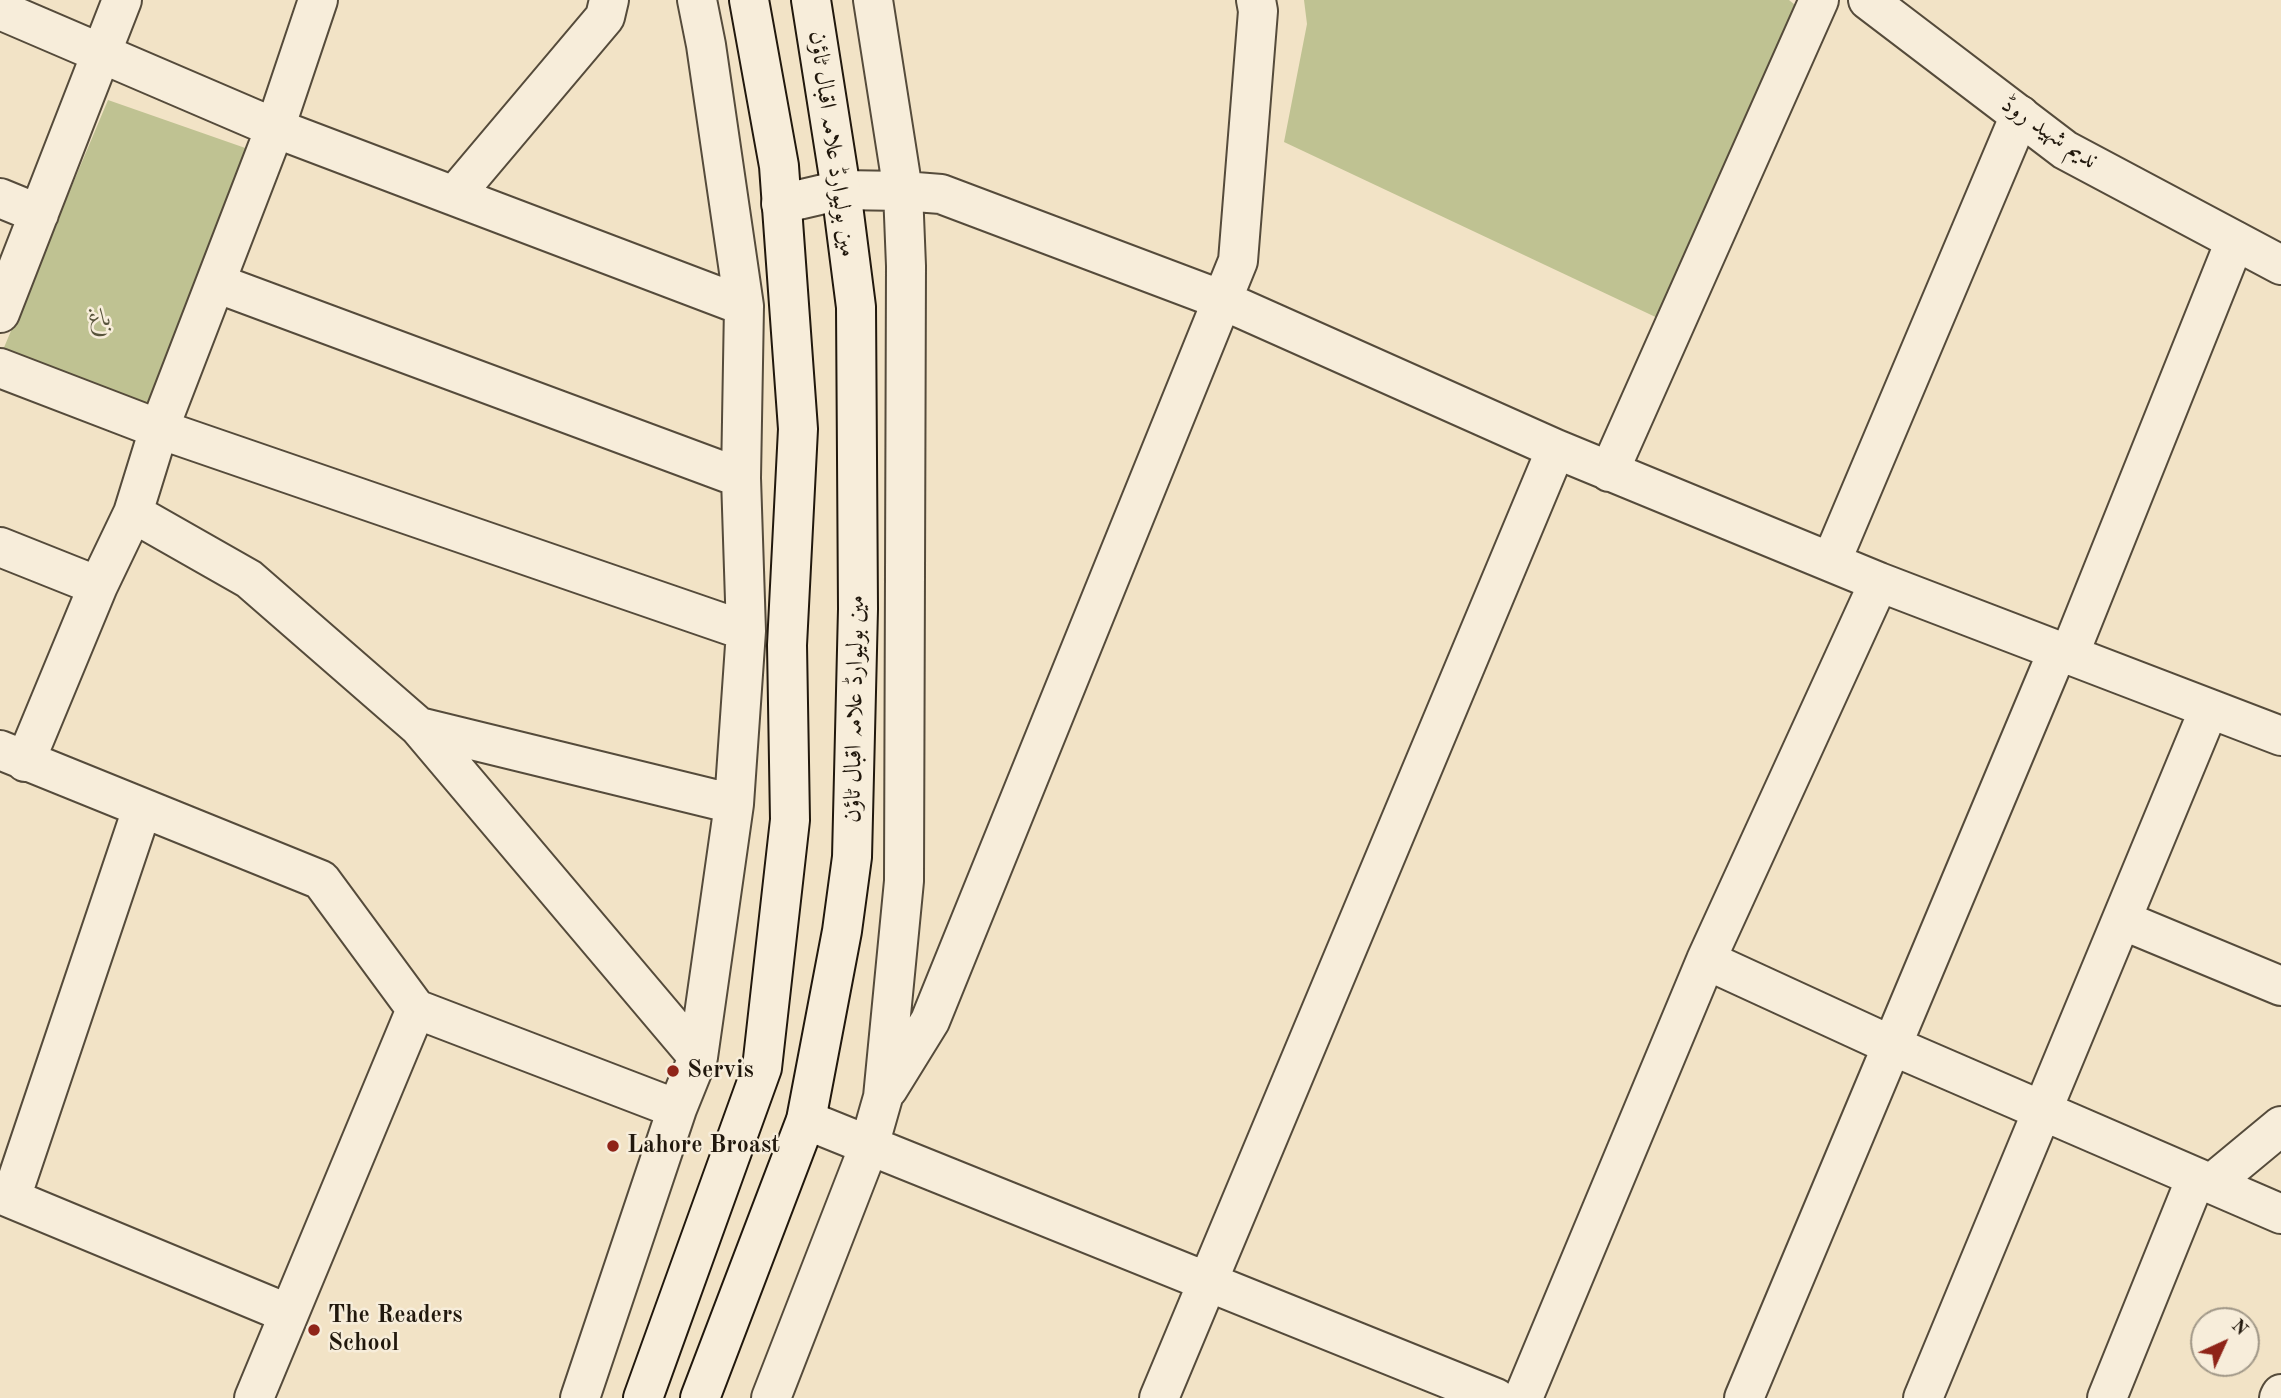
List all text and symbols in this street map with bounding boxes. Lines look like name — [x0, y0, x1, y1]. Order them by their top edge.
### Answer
street label: مین بولیوارڈ علامہ اقبال ٹاؤن — [802, 29, 862, 259]
street label: ندیم شہید روڈ — [1995, 90, 2103, 176]
park label: باغ — [88, 305, 112, 333]
street label: مین بولیوارڈ علامہ اقبال ٹاؤن — [839, 595, 871, 823]
place label: Servis — [687, 1057, 754, 1085]
marker: Servis — [665, 1063, 681, 1079]
place label: Lahore Broast — [627, 1132, 780, 1160]
marker: Lahore Broast — [605, 1138, 621, 1154]
place label: The Readers School — [328, 1302, 463, 1358]
north arrow — [2190, 1307, 2260, 1377]
text: N — [2227, 1316, 2251, 1340]
marker: The Readers School — [306, 1322, 322, 1338]

